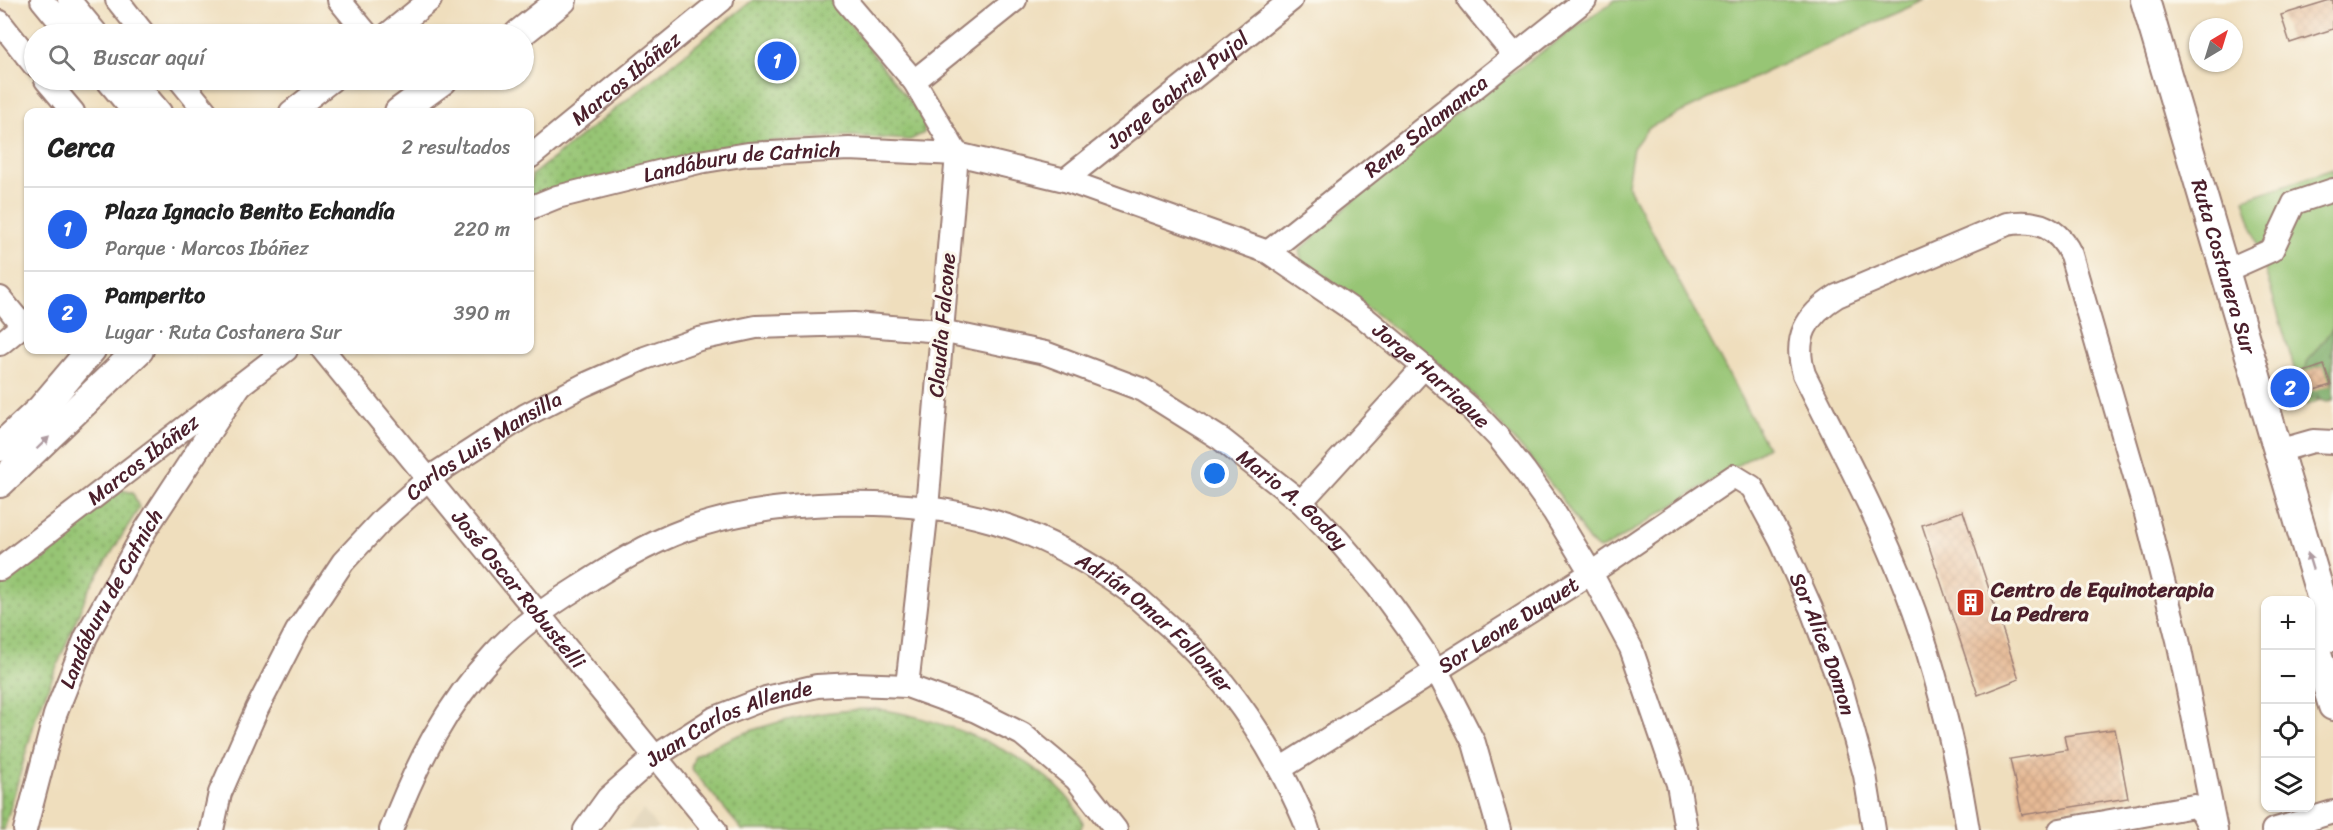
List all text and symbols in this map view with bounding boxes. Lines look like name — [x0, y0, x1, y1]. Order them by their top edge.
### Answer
north arrow — [2189, 18, 2243, 72]
street label: Jorge Gabriel Pujol — [1097, 20, 1258, 160]
street label: Marcos Ibáñez — [562, 21, 691, 136]
search box — [24, 24, 534, 90]
text: Buscar aquí — [93, 38, 205, 77]
pin: 1 — [758, 38, 796, 84]
icon: search — [45, 41, 78, 74]
street label: Rene Salamanca — [1355, 64, 1497, 188]
text: Cerca — [48, 124, 114, 170]
text: 2 resultados — [401, 130, 510, 165]
street label: Landáburu de Catnich — [639, 130, 841, 194]
street label: Ruta Costanera Sur — [2180, 174, 2268, 360]
text: Plaza Ignacio Benito Echandía — [105, 192, 395, 231]
text: 1 — [63, 212, 72, 247]
text: 220 m — [454, 212, 510, 247]
text: Parque · Marcos Ibáñez — [105, 231, 309, 266]
street label: Claudia Falcone — [917, 251, 967, 399]
text: Pamperito — [105, 276, 205, 315]
text: 2 — [62, 296, 73, 331]
text: 390 m — [454, 296, 510, 331]
street label: Jorge Harriague — [1363, 312, 1500, 438]
text: Lugar · Ruta Costanera Sur — [105, 315, 342, 350]
pin: 2 — [2270, 366, 2310, 410]
street label: Carlos Luis Mansilla — [396, 380, 569, 510]
street label: Marcos Ibáñez — [78, 403, 208, 515]
one-way arrow — [35, 437, 50, 450]
street label: Mario A. Godoy — [1228, 439, 1358, 559]
your location — [1200, 459, 1229, 488]
street label: José Oscar Robustelli — [441, 500, 596, 679]
street label: Landáburu de Catnich — [48, 501, 174, 695]
street label: Adrián Omar Follonier — [1067, 541, 1244, 703]
one-way arrow — [2305, 552, 2314, 570]
street label: Sor Leone Duquet — [1430, 566, 1587, 684]
street label: Sor Alice Domon — [1778, 566, 1867, 720]
place label: Centro de Equinoterapia La Pedrera — [1990, 571, 2215, 633]
building icon: Centro de Equinoterapia La Pedrera — [1954, 586, 1986, 618]
map controls — [2261, 596, 2315, 812]
button: + — [2261, 596, 2315, 650]
button: − — [2261, 650, 2315, 704]
street label: Juan Carlos Allende — [635, 669, 816, 778]
button: locate — [2261, 704, 2315, 758]
button: layers — [2261, 758, 2315, 812]

